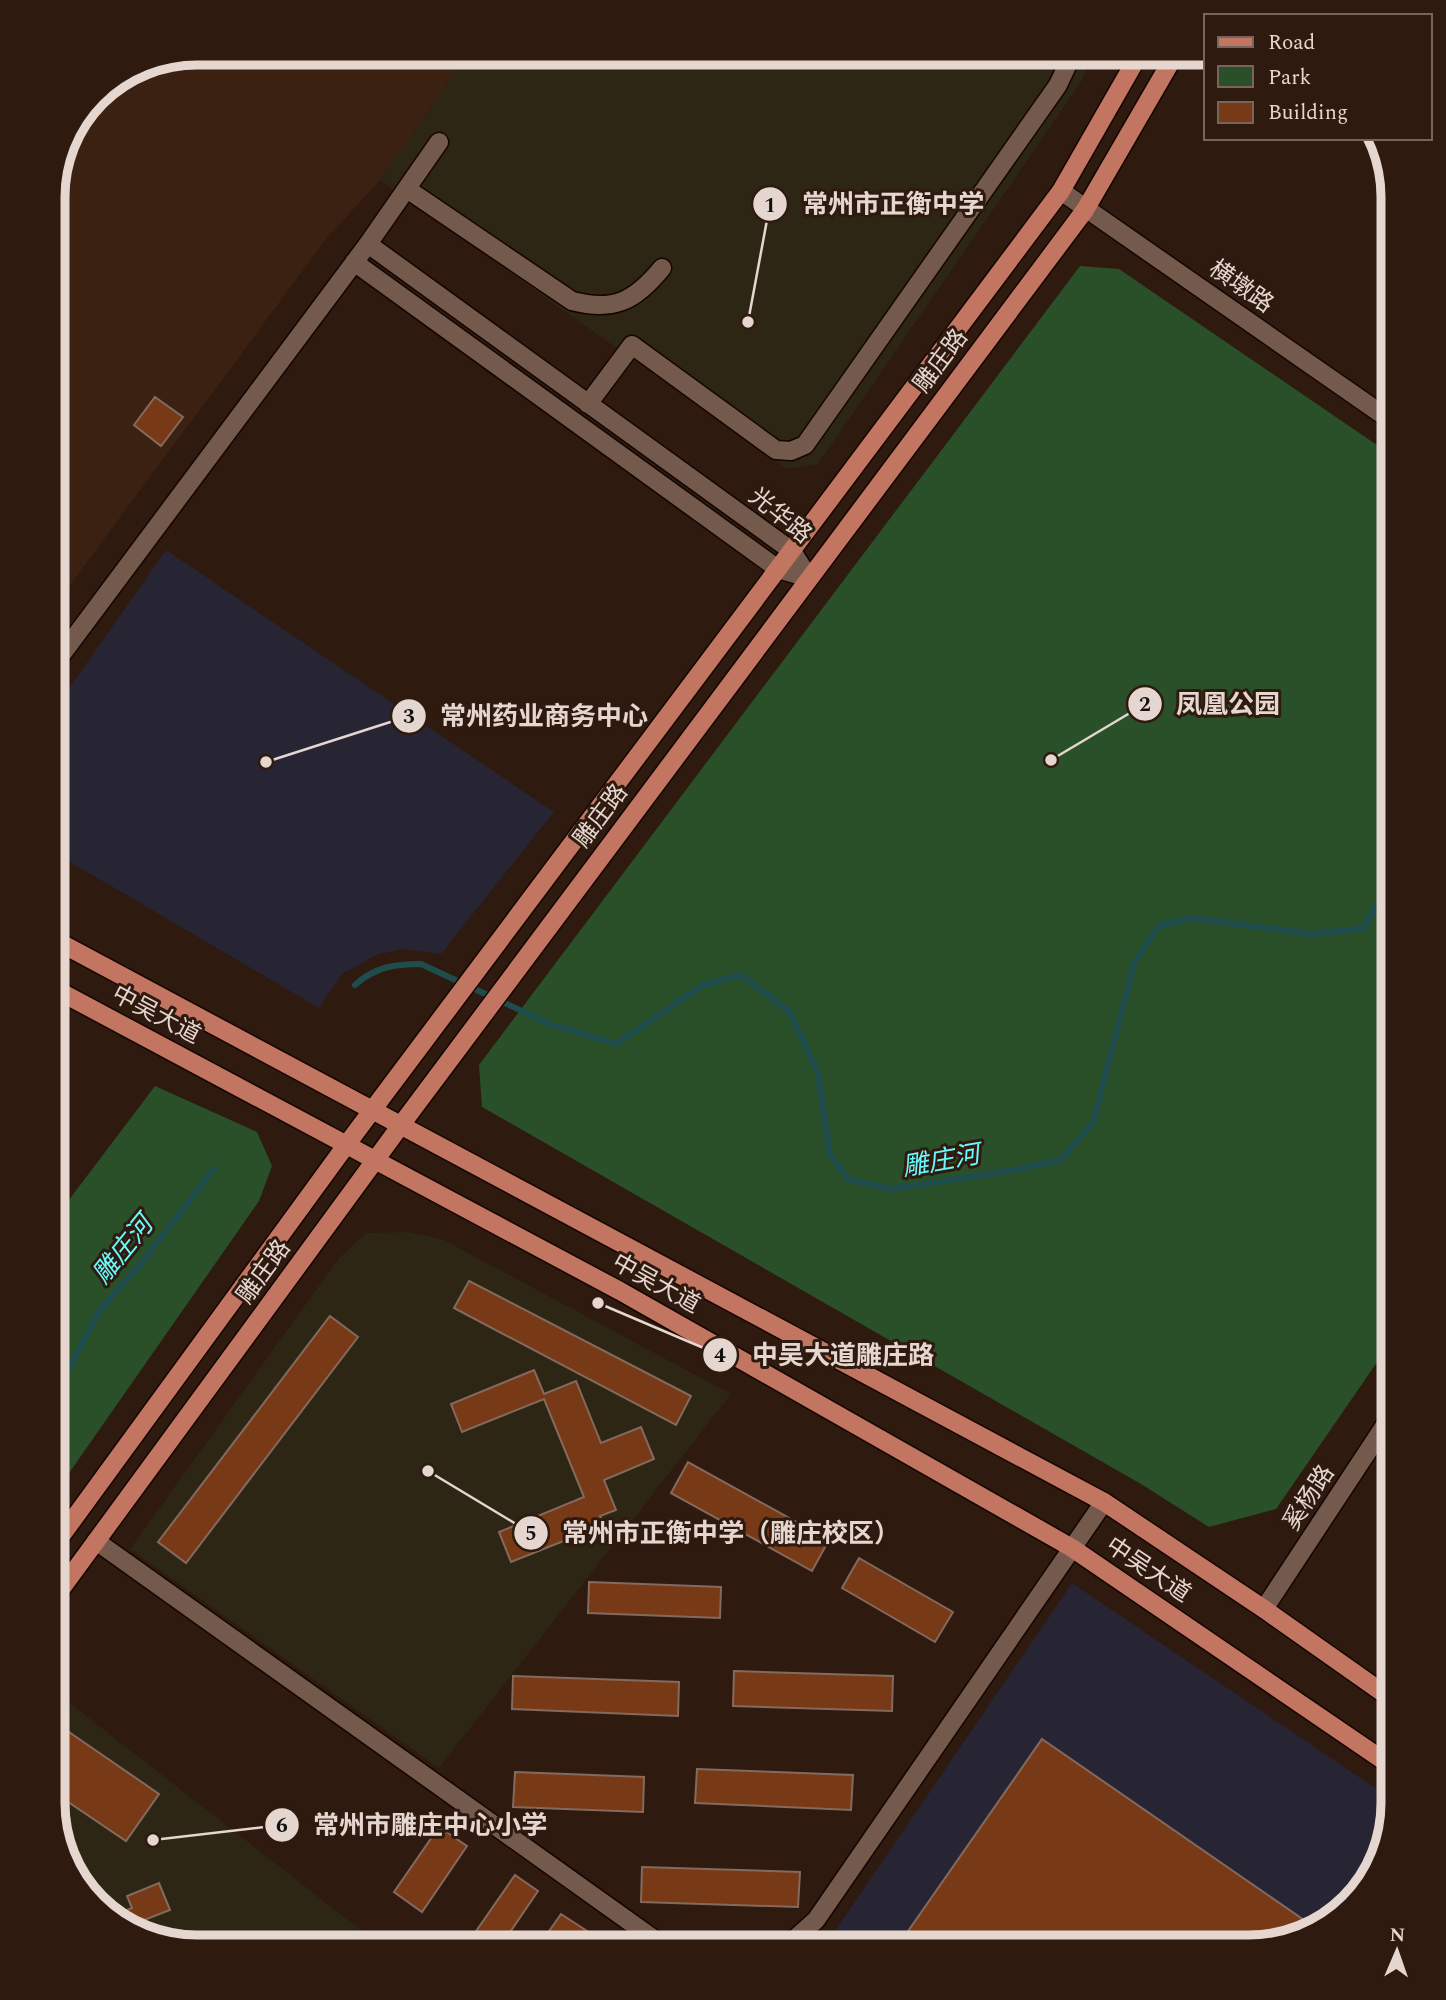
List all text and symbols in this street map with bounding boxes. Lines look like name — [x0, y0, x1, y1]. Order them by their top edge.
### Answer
legend — [1204, 14, 1432, 140]
text: Road — [1268, 27, 1315, 59]
text: Park — [1268, 62, 1312, 94]
text: Building — [1268, 97, 1348, 129]
callout: 常州市正衡中学 — [753, 181, 998, 228]
text: 常州市正衡中学 — [802, 185, 984, 225]
text: 1 — [764, 190, 776, 222]
street label: 横墩路 — [1201, 252, 1281, 322]
street label: 雕庄路 — [905, 321, 977, 401]
street label: 光华路 — [741, 479, 819, 553]
callout: 凤凰公园 — [1127, 680, 1294, 727]
text: 凤凰公园 — [1176, 685, 1280, 725]
text: 2 — [1139, 689, 1151, 721]
callout: 常州药业商务中心 — [391, 692, 662, 739]
text: 常州药业商务中心 — [440, 697, 648, 737]
text: 3 — [403, 701, 415, 733]
street label: 雕庄路 — [565, 776, 637, 856]
street label: 中吴大道 — [105, 977, 207, 1053]
water label: 雕庄河 — [899, 1134, 988, 1187]
water label: 雕庄河 — [83, 1203, 166, 1293]
street label: 雕庄路 — [228, 1232, 300, 1312]
street label: 中吴大道 — [605, 1245, 707, 1323]
callout: 中吴大道雕庄路 — [703, 1331, 948, 1378]
text: 中吴大道雕庄路 — [752, 1336, 934, 1376]
text: 4 — [714, 1340, 726, 1372]
street label: 奚杨路 — [1274, 1458, 1344, 1538]
callout: 常州市正衡中学（雕庄校区） — [513, 1510, 914, 1557]
text: 常州市正衡中学（雕庄校区） — [562, 1514, 900, 1554]
text: 5 — [525, 1518, 537, 1550]
street label: 中吴大道 — [1098, 1528, 1198, 1612]
callout: 常州市雕庄中心小学 — [264, 1802, 561, 1849]
text: 常州市雕庄中心小学 — [313, 1806, 547, 1846]
text: 6 — [276, 1810, 288, 1842]
north arrow — [1362, 1916, 1432, 1986]
text: N — [1389, 1921, 1406, 1950]

